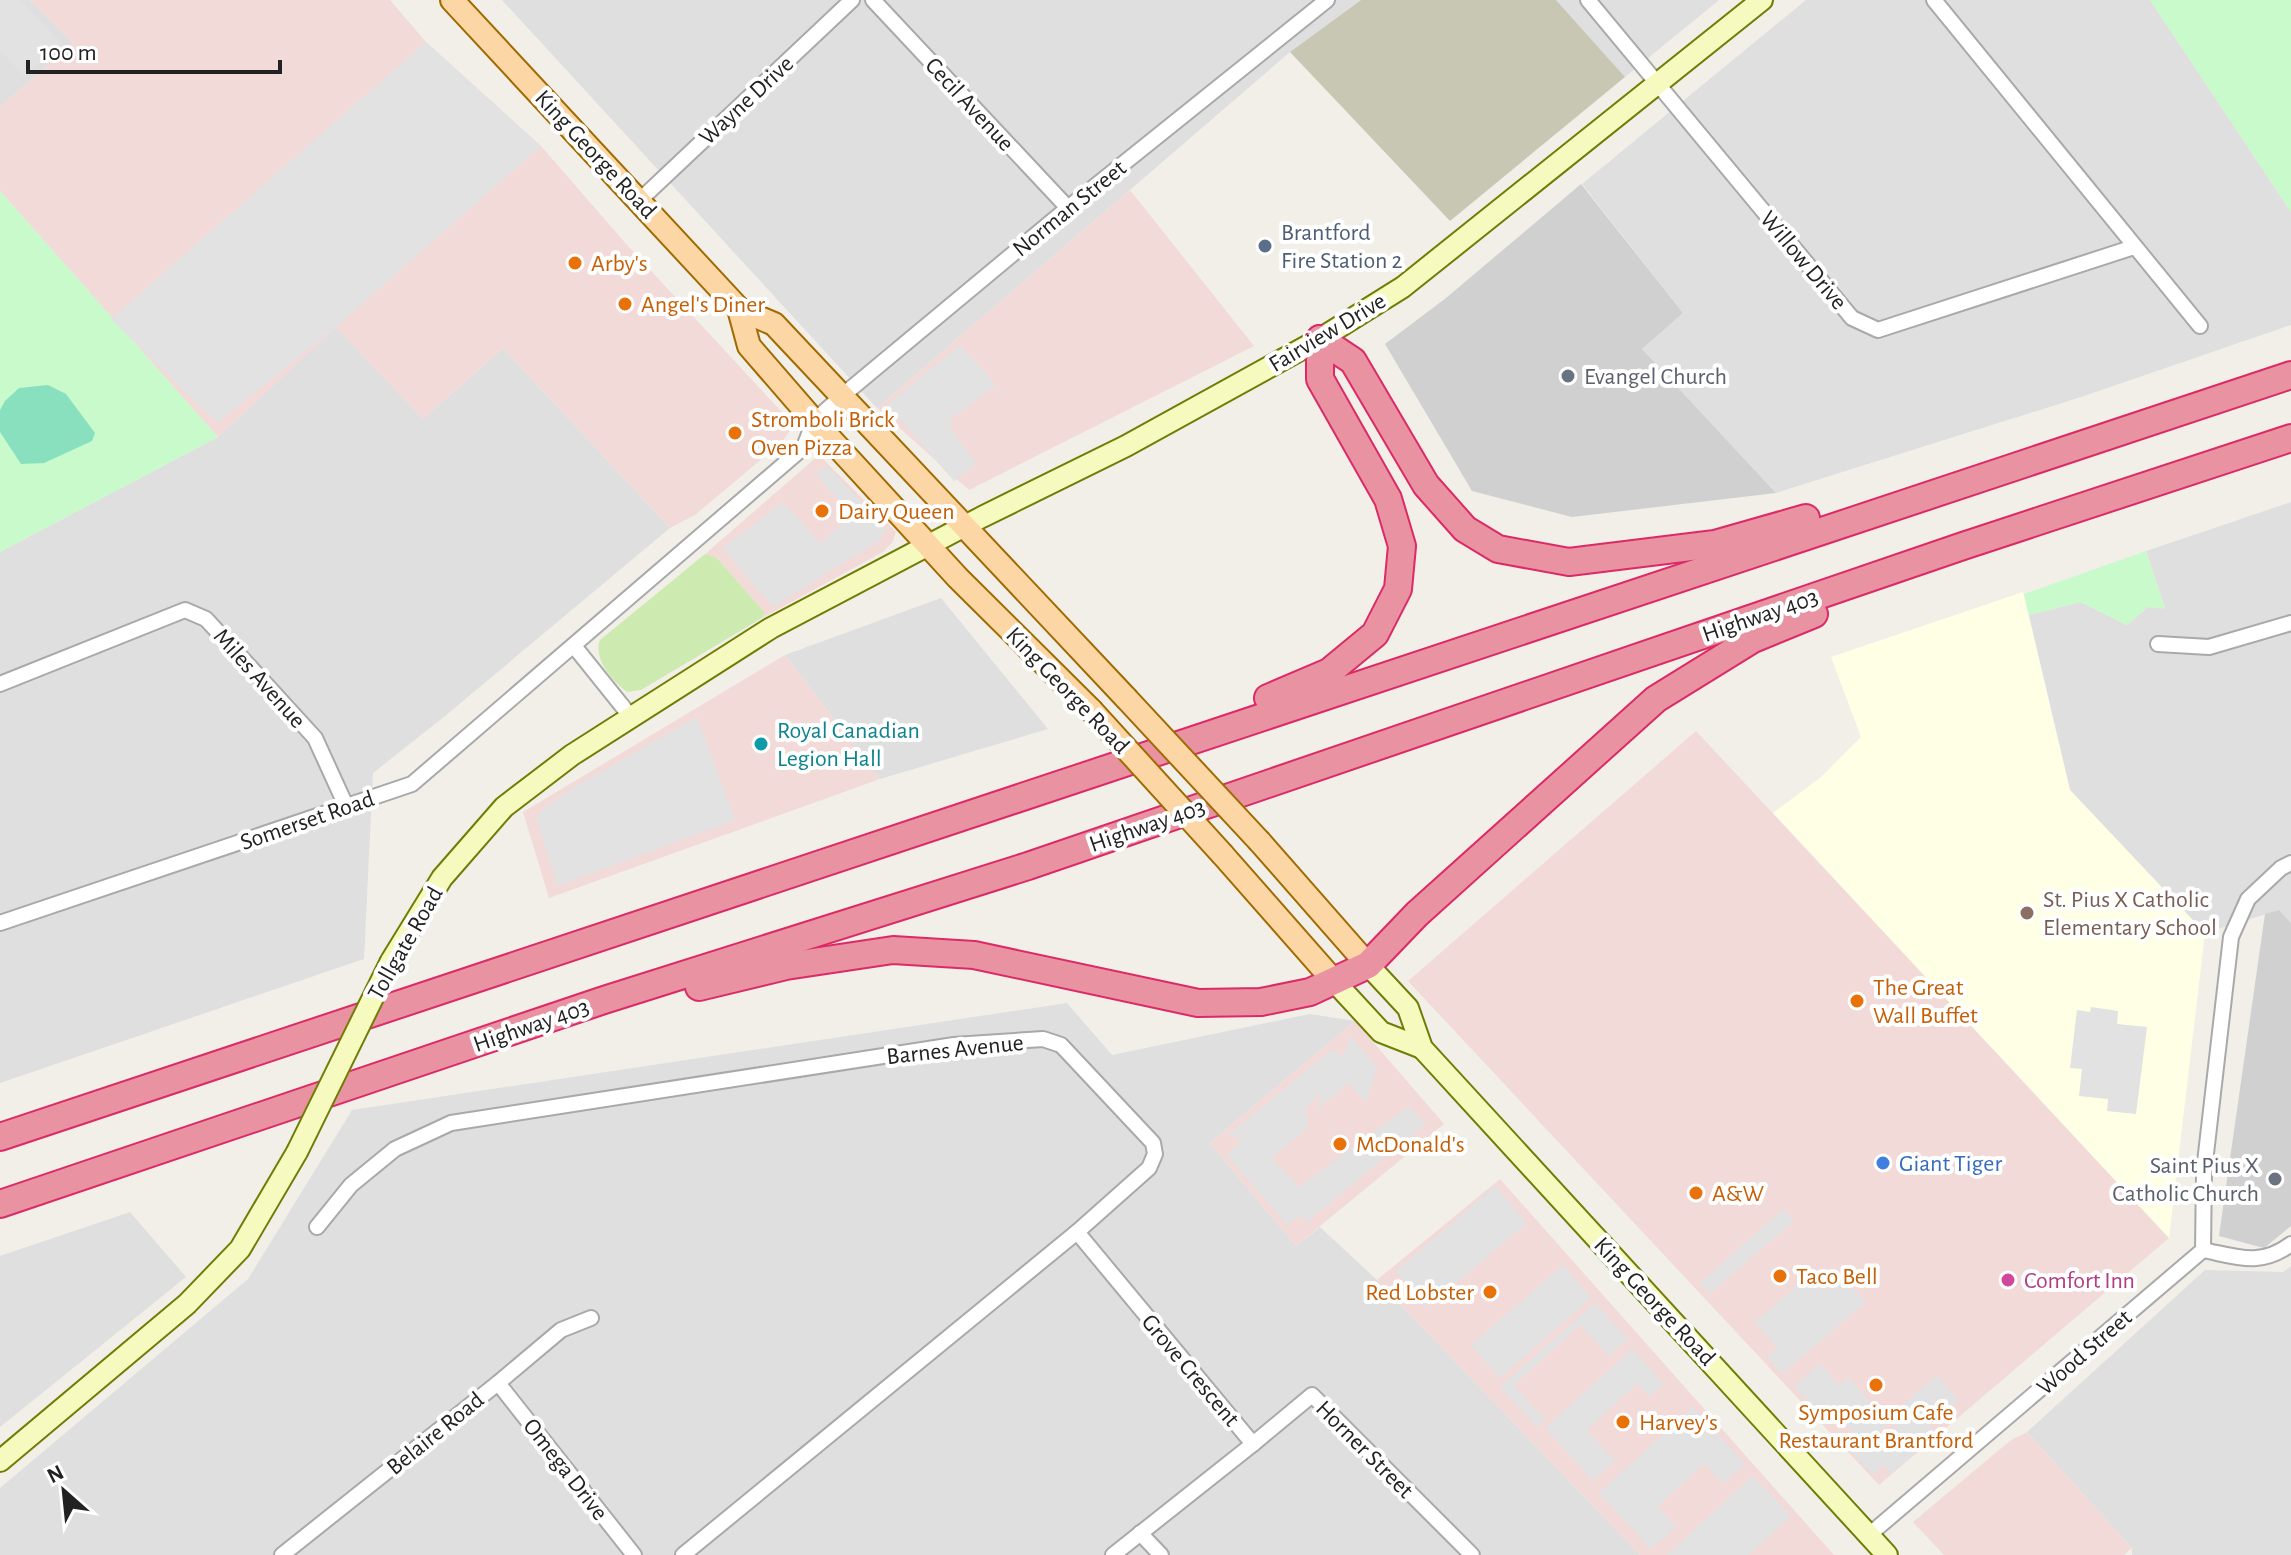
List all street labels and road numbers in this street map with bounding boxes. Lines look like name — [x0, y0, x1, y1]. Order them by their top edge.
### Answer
street label: Wayne Drive — [695, 52, 798, 150]
street label: Cecil Avenue — [920, 53, 1018, 156]
street label: King George Road — [530, 86, 661, 223]
street label: Norman Street — [1008, 156, 1131, 262]
street label: Willow Drive — [1755, 207, 1851, 315]
street label: Fairview Drive — [1265, 289, 1390, 377]
street label: Highway 403 — [1699, 585, 1821, 647]
street label: King George Road — [1001, 623, 1133, 759]
street label: Miles Avenue — [209, 624, 310, 733]
street label: Somerset Road — [237, 787, 377, 855]
street label: Highway 403 — [1086, 795, 1208, 857]
street label: Tollgate Road — [364, 883, 448, 1004]
street label: Highway 403 — [470, 995, 592, 1057]
street label: Barnes Avenue — [885, 1031, 1025, 1069]
street label: King George Road — [1589, 1233, 1720, 1370]
street label: Wood Street — [2033, 1305, 2137, 1400]
street label: Grove Crescent — [1137, 1310, 1244, 1431]
street label: Belaire Road — [383, 1388, 489, 1480]
street label: Horner Street — [1311, 1396, 1418, 1503]
street label: Omega Drive — [518, 1414, 612, 1525]

